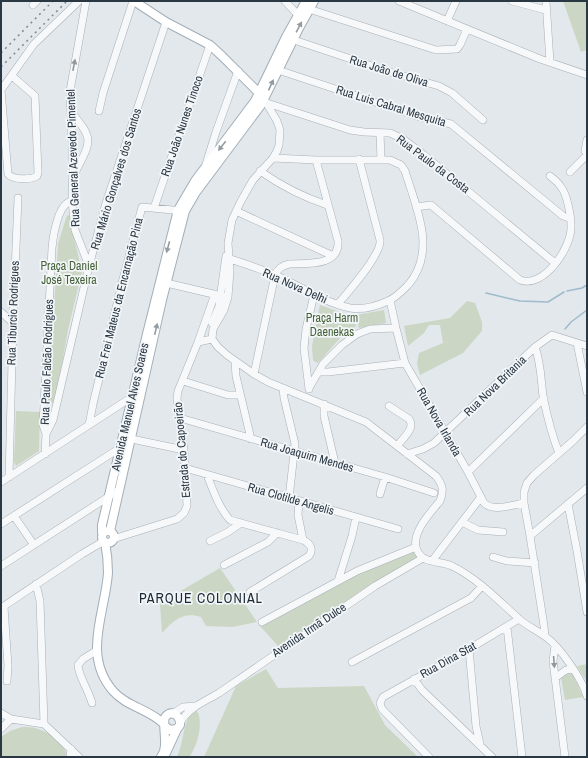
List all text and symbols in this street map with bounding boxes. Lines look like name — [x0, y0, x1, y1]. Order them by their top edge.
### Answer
one-way arrow — [296, 21, 303, 33]
street label: Rua João de Oliva — [348, 51, 431, 91]
one-way arrow — [71, 59, 77, 71]
street label: Rua João Nunes Tinoco — [157, 73, 207, 179]
one-way arrow — [268, 79, 274, 90]
street label: Rua Luis Cabral Mesquita — [334, 82, 448, 131]
street label: Rua General Azevedo Pimentel — [63, 89, 83, 227]
street label: Rua Mário Gonçalves dos Santos — [87, 106, 145, 252]
street label: Rua Paulo da Costa — [393, 131, 473, 197]
one-way arrow — [217, 141, 226, 152]
street label: Rua Frei Mateus da Encarnação Pina — [91, 215, 147, 380]
one-way arrow — [165, 241, 171, 254]
park label: Praça Daniel José Texeira — [41, 258, 97, 288]
street label: Rua Tiburcio Rodrigues — [3, 260, 23, 366]
street label: Rua Nova Delhi — [260, 265, 330, 307]
street label: Rua Paulo Falcão Rodrigues — [37, 299, 57, 425]
park label: Praça Harm Daenekas — [306, 310, 358, 340]
one-way arrow — [153, 323, 159, 335]
street label: Avenida Manuel Alves Soares — [107, 341, 153, 474]
street label: Rua Nova Britania — [460, 352, 530, 420]
street label: Rua Nova Irlanda — [413, 385, 465, 460]
street label: Estrada do Capoeirão — [170, 401, 194, 499]
street label: Rua Joaquim Mendes — [259, 434, 356, 476]
street label: Rua Clotilde Angelis — [246, 479, 336, 519]
district label: PARQUE COLONIAL — [139, 589, 263, 607]
street label: Avenida Irmã Dulce — [268, 599, 349, 661]
street label: Rua Dina Sfat — [417, 638, 479, 682]
one-way arrow — [550, 656, 557, 668]

